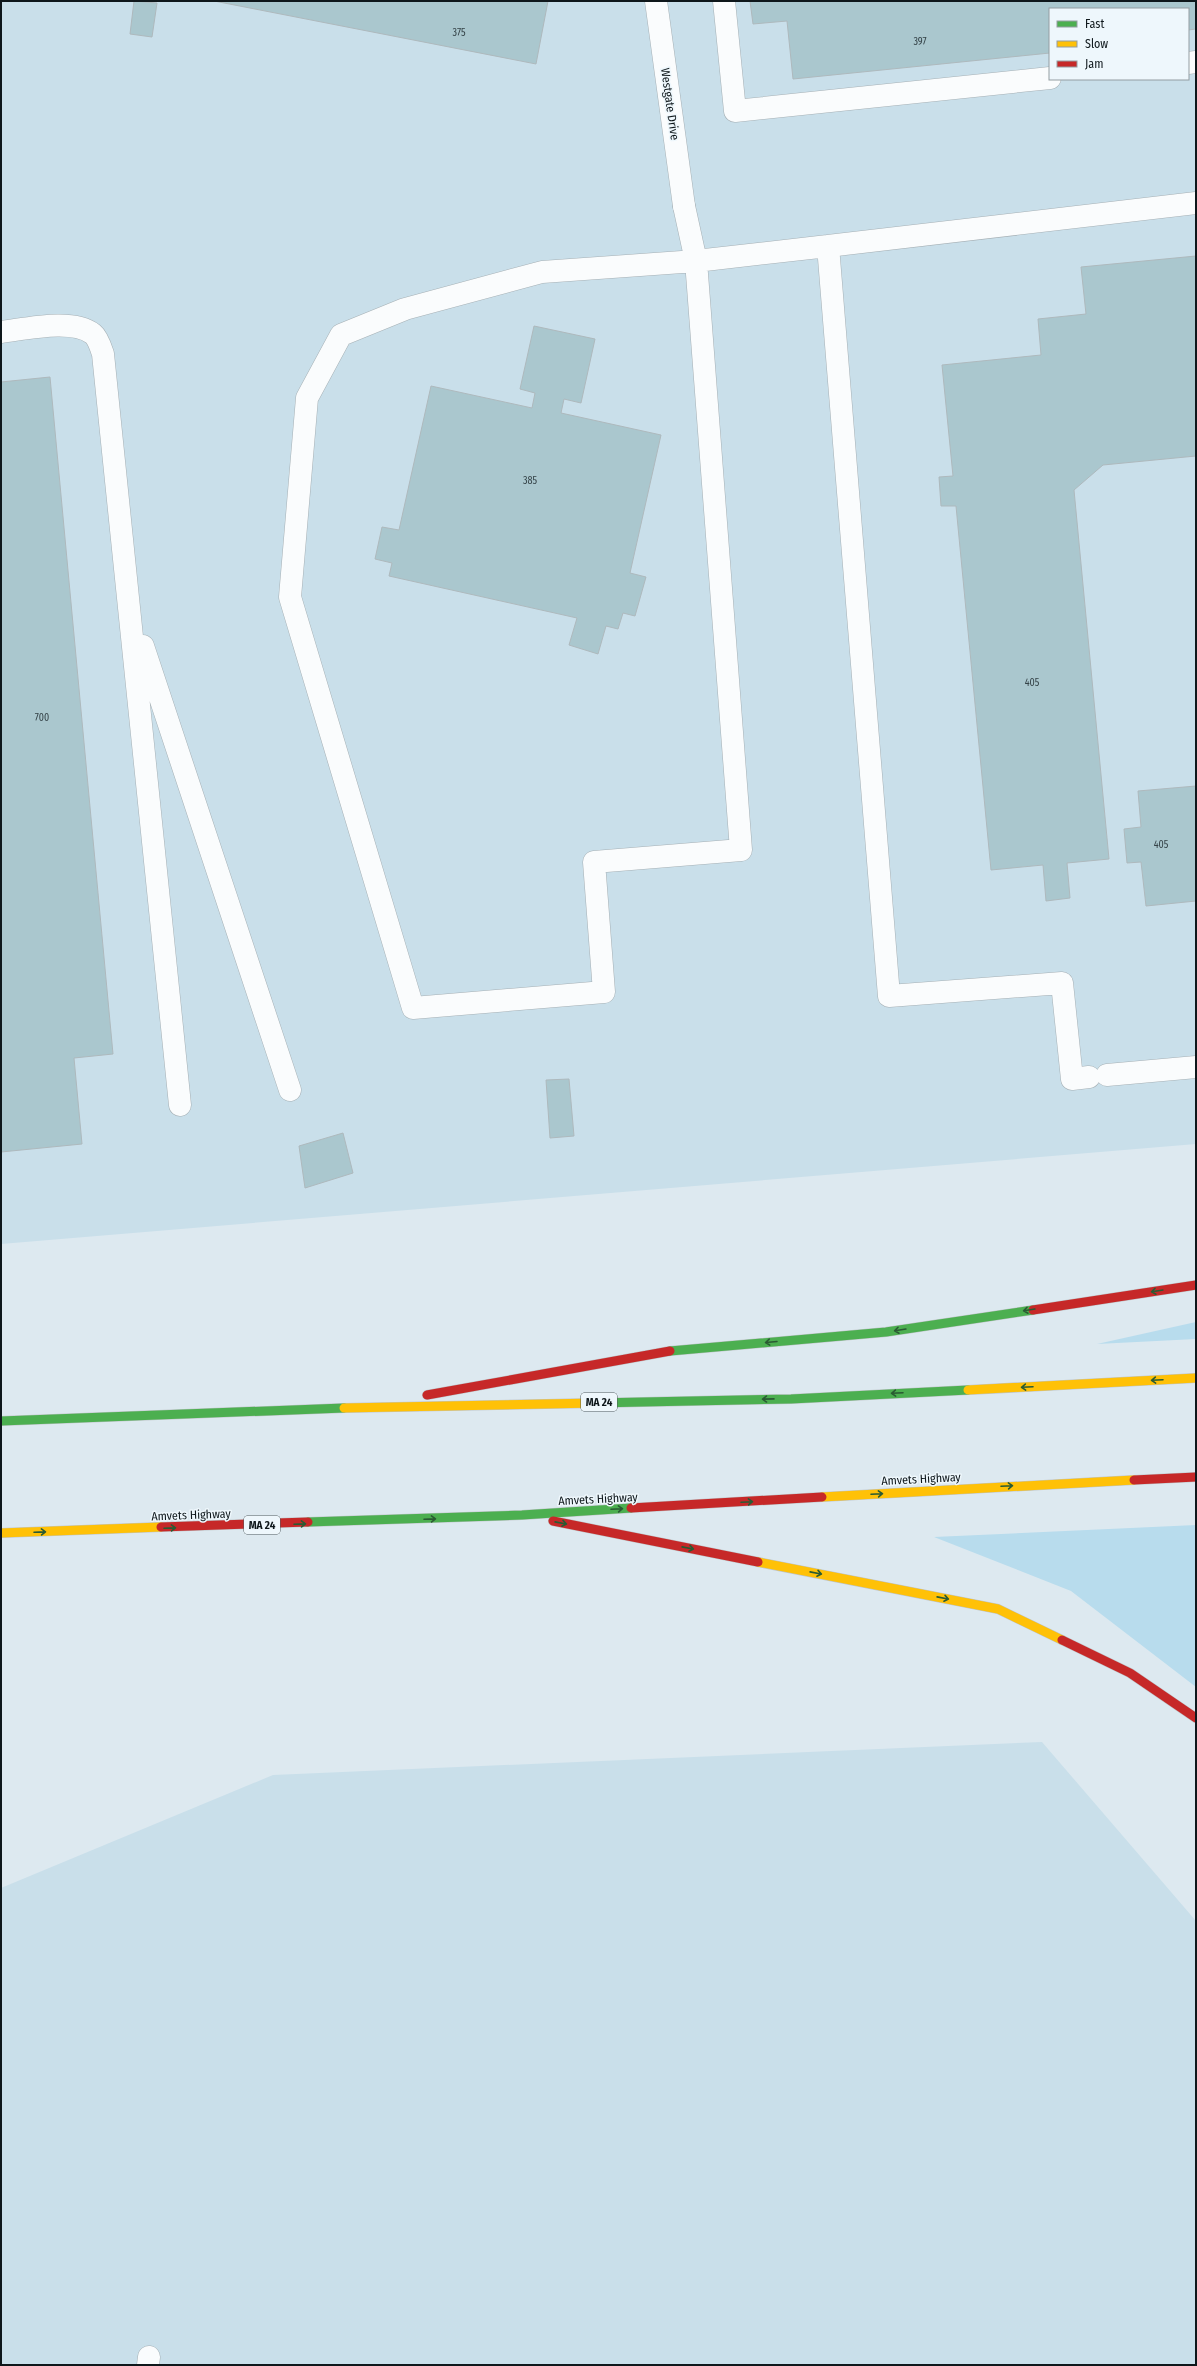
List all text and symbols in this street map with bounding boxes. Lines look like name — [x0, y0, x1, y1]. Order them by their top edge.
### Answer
legend — [1049, 8, 1189, 80]
text: Fast — [1085, 17, 1104, 31]
house number: 375 — [453, 27, 466, 39]
house number: 397 — [913, 36, 927, 48]
text: Slow — [1085, 37, 1108, 51]
text: Jam — [1085, 57, 1103, 71]
street label: Westgate Drive — [658, 67, 682, 141]
house number: 385 — [523, 475, 537, 487]
house number: 405 — [1025, 677, 1040, 689]
house number: 700 — [35, 712, 49, 724]
house number: 405 — [1154, 839, 1169, 851]
one-way arrow — [1151, 1287, 1164, 1295]
one-way arrow — [1023, 1306, 1036, 1314]
one-way arrow — [894, 1326, 907, 1334]
one-way arrow — [765, 1338, 778, 1345]
one-way arrow — [1151, 1376, 1164, 1383]
one-way arrow — [1021, 1383, 1034, 1390]
one-way arrow — [891, 1390, 904, 1397]
road number: MA 24 — [581, 1393, 617, 1411]
one-way arrow — [762, 1395, 775, 1403]
street label: Amvets Highway — [881, 1470, 962, 1488]
one-way arrow — [1000, 1482, 1013, 1490]
street label: Amvets Highway — [558, 1490, 639, 1508]
one-way arrow — [870, 1490, 883, 1497]
one-way arrow — [740, 1498, 753, 1505]
one-way arrow — [610, 1506, 623, 1513]
street label: Amvets Highway — [151, 1507, 232, 1523]
one-way arrow — [423, 1515, 436, 1523]
road number: MA 24 — [244, 1516, 280, 1534]
one-way arrow — [554, 1519, 567, 1527]
one-way arrow — [293, 1520, 306, 1528]
one-way arrow — [163, 1524, 176, 1532]
one-way arrow — [33, 1528, 46, 1536]
one-way arrow — [681, 1544, 694, 1552]
one-way arrow — [809, 1569, 822, 1577]
one-way arrow — [936, 1595, 949, 1603]

